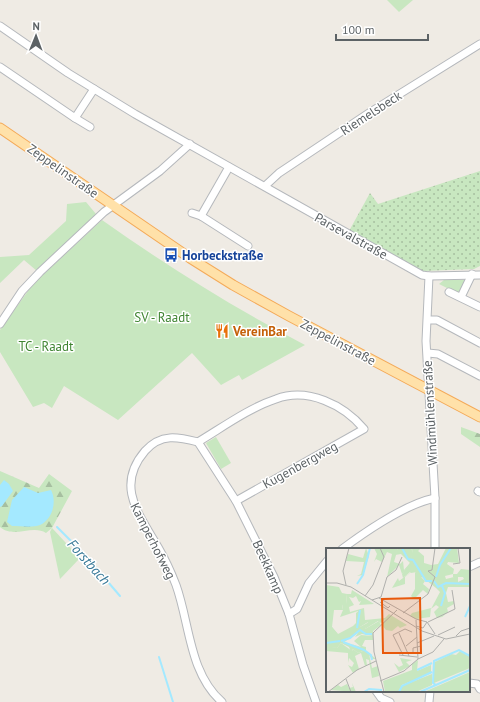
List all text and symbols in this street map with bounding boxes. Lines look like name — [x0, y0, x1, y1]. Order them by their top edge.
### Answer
north arrow — [16, 16, 56, 56]
scale bar — [336, 16, 428, 42]
text: N — [32, 19, 40, 33]
text: 100 m — [342, 22, 375, 37]
street label: Riemelsbeck — [337, 86, 406, 139]
street label: Zeppelinstraße — [24, 140, 102, 202]
street label: Parsevalstraße — [311, 209, 391, 263]
bus stop icon: Horbeckstraße — [163, 247, 179, 263]
place label: Horbeckstraße — [182, 247, 264, 264]
park label: SV - Raadt — [134, 309, 190, 326]
street label: Zeppelinstraße — [297, 315, 379, 369]
restaurant icon: VereinBar — [214, 323, 230, 339]
place label: VereinBar — [232, 323, 287, 340]
park label: TC - Raadt — [19, 338, 74, 355]
street label: Windmühlenstraße — [419, 360, 441, 466]
street label: Kugenbergweg — [260, 437, 340, 493]
street label: Kamperhofweg — [126, 500, 180, 582]
water label: Forstbach — [64, 535, 114, 589]
street label: Beekkamp — [249, 537, 287, 597]
inset map — [326, 548, 470, 692]

